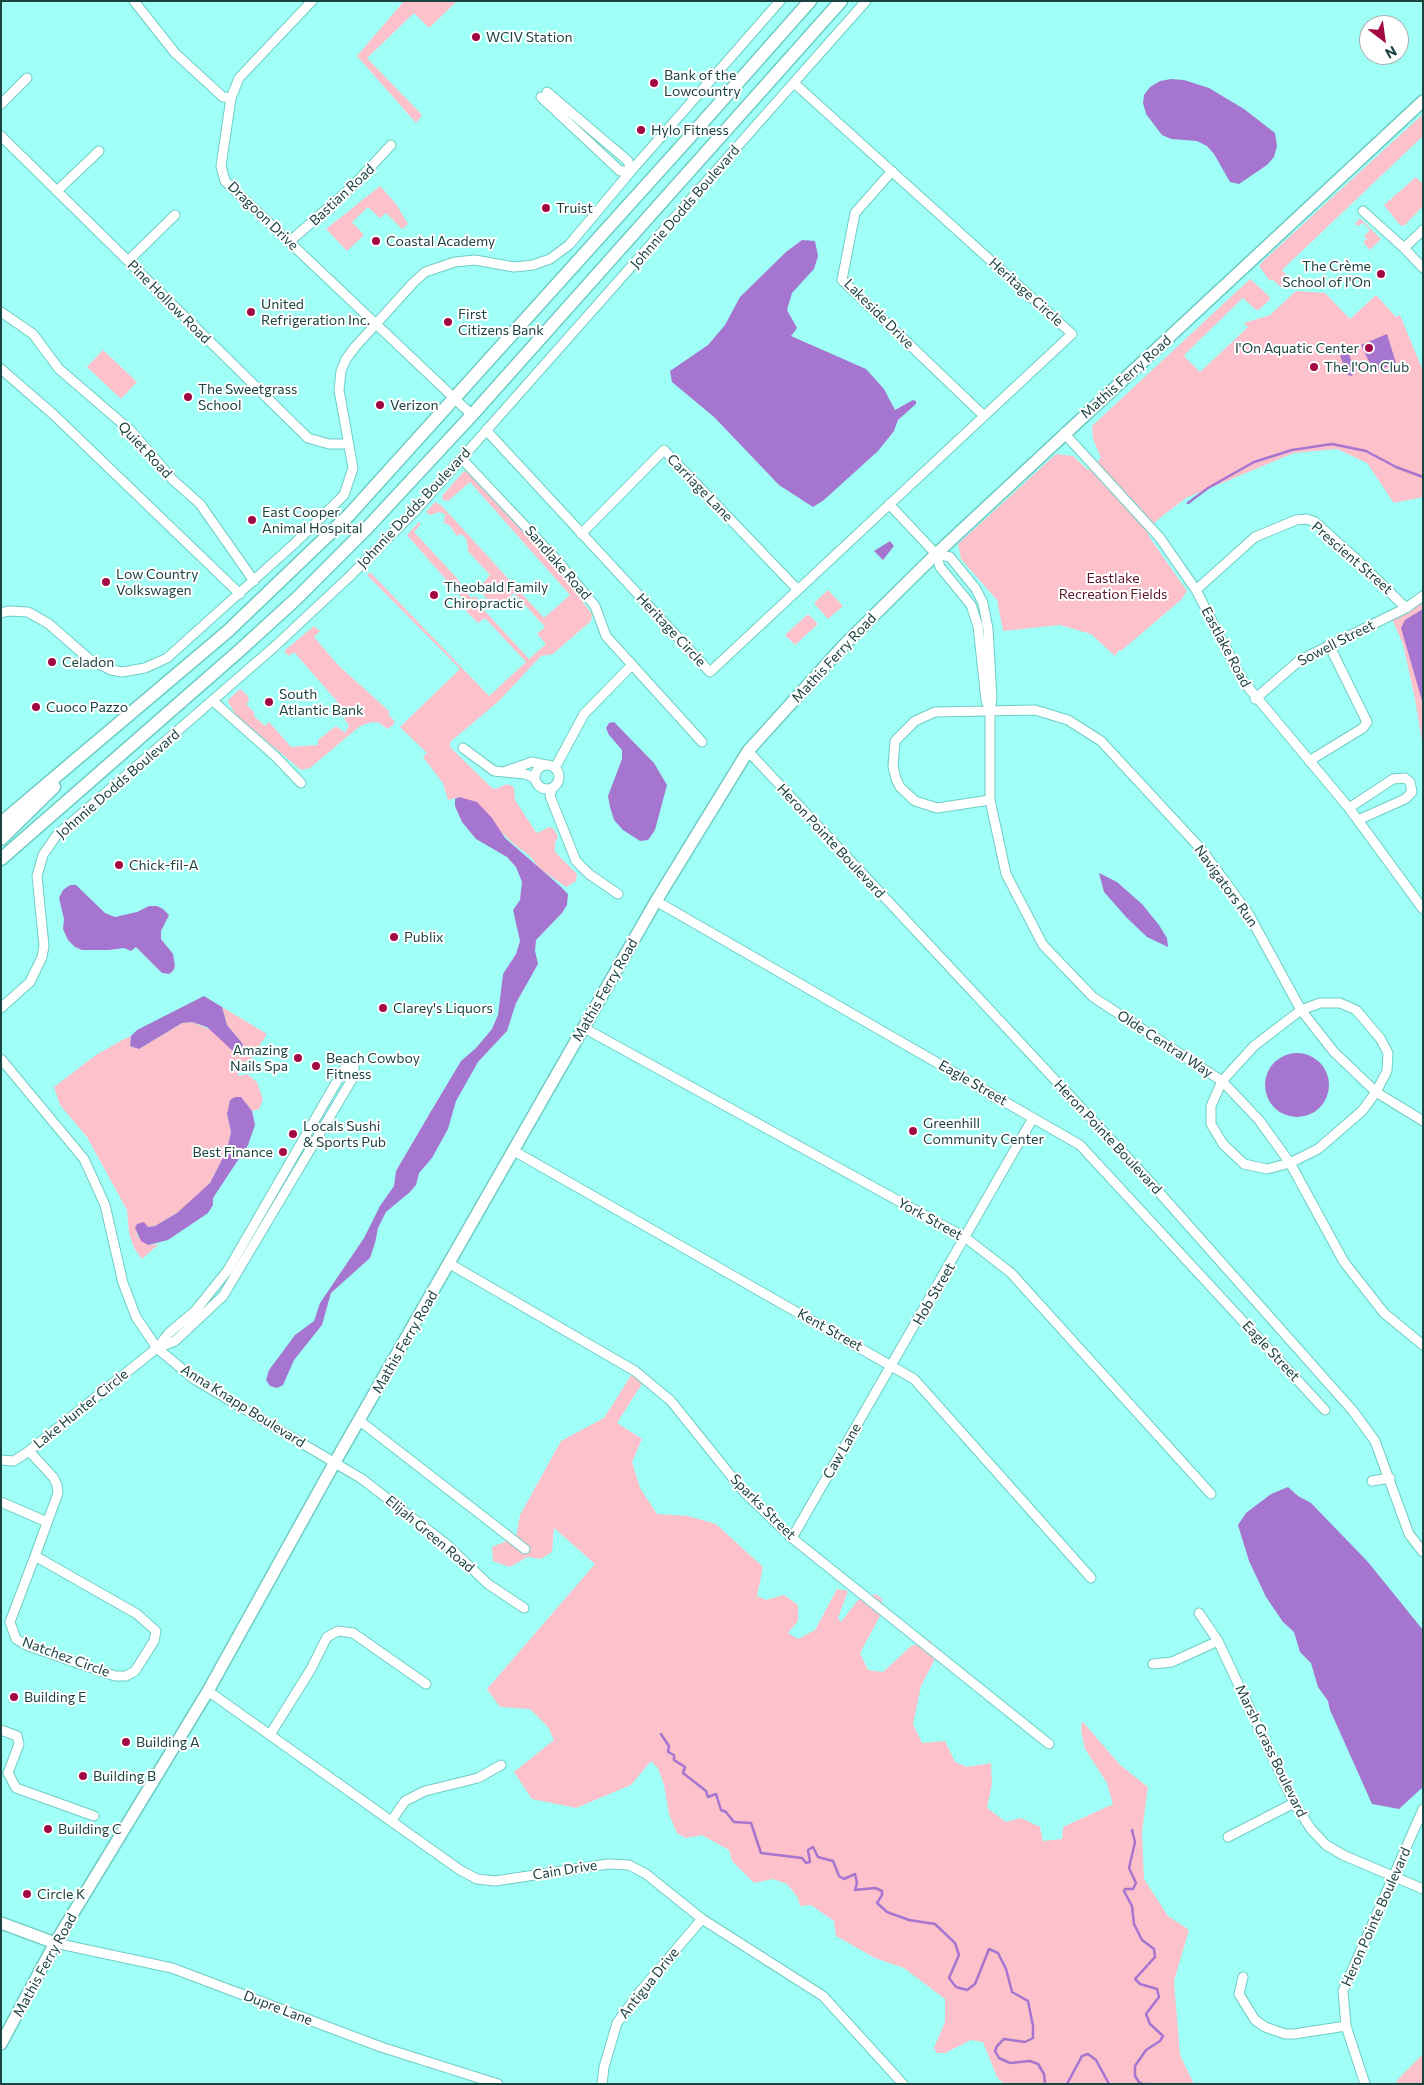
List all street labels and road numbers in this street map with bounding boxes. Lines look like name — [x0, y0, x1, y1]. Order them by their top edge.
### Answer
street label: Johnnie Dodds Boulevard — [627, 142, 743, 272]
street label: Bastian Road — [306, 161, 378, 229]
street label: Dragoon Drive — [224, 178, 302, 254]
street label: Heritage Circle — [985, 254, 1067, 330]
street label: Pine Hollow Road — [124, 257, 214, 347]
street label: Lakeside Drive — [841, 276, 917, 352]
street label: Mathis Ferry Road — [1077, 332, 1175, 422]
street label: Quiet Road — [115, 418, 175, 482]
street label: Johnnie Dodds Boulevard — [354, 445, 474, 571]
street label: Carriage Lane — [664, 451, 736, 525]
street label: Prescient Street — [1308, 518, 1396, 598]
street label: Sandlake Road — [521, 523, 595, 603]
street label: Heritage Circle — [633, 590, 709, 670]
street label: Eastlake Road — [1198, 604, 1254, 690]
street label: Mathis Ferry Road — [788, 610, 880, 706]
street label: Sowell Street — [1295, 616, 1377, 670]
street label: Johnnie Dodds Boulevard — [53, 726, 183, 842]
street label: Heron Pointe Boulevard — [774, 780, 888, 902]
street label: Navigators Run — [1191, 842, 1261, 930]
street label: Mathis Ferry Road — [569, 936, 641, 1044]
street label: Olde Central Way — [1114, 1007, 1216, 1081]
street label: Eagle Street — [936, 1057, 1010, 1109]
street label: Heron Pointe Boulevard — [1051, 1076, 1165, 1198]
street label: York Street — [895, 1194, 965, 1244]
street label: Hob Street — [909, 1260, 959, 1328]
street label: Mathis Ferry Road — [369, 1288, 441, 1396]
street label: Kent Street — [794, 1305, 866, 1355]
street label: Eagle Street — [1239, 1317, 1303, 1385]
street label: Anna Knapp Boulevard — [178, 1361, 308, 1451]
street label: Lake Hunter Circle — [30, 1366, 132, 1452]
street label: Caw Lane — [819, 1420, 865, 1482]
street label: Sparks Street — [727, 1471, 799, 1543]
street label: Elijah Green Road — [382, 1492, 478, 1576]
street label: Natchez Circle — [20, 1633, 112, 1681]
street label: Marsh Grass Boulevard — [1232, 1682, 1310, 1820]
street label: Heron Pointe Boulevard — [1338, 1845, 1414, 1989]
street label: Cain Drive — [532, 1857, 598, 1883]
street label: Mathis Ferry Road — [10, 1910, 80, 2020]
street label: Antigua Drive — [615, 1944, 683, 2022]
street label: Dupre Lane — [241, 1987, 315, 2029]

